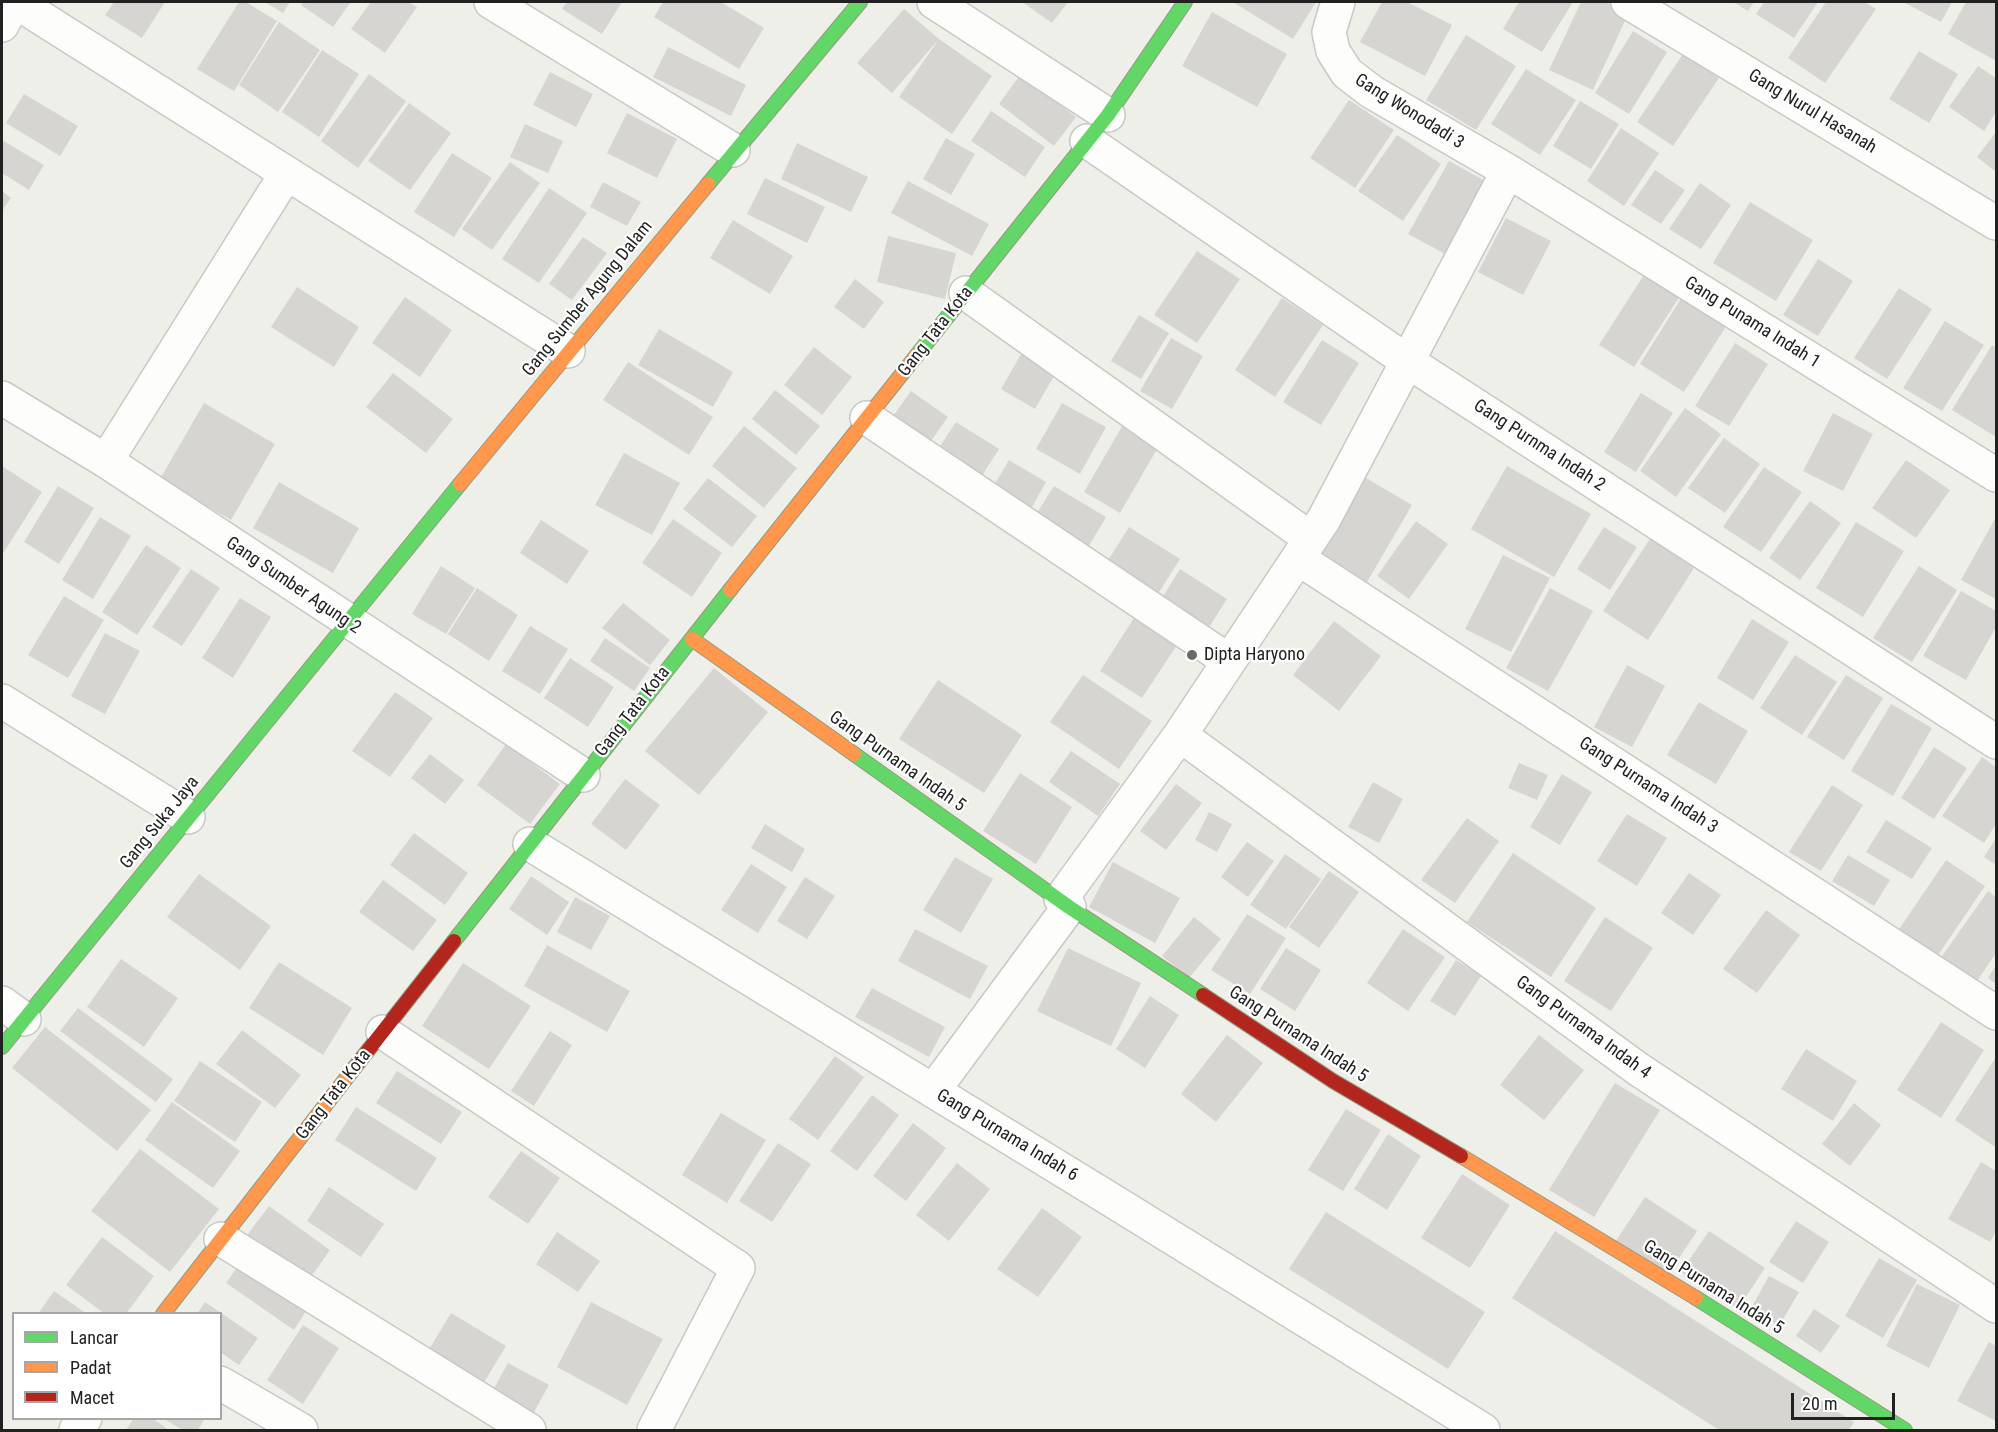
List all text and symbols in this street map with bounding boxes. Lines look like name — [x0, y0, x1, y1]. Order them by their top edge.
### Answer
street label: Gang Nurul Hasanah — [1744, 65, 1880, 159]
street label: Gang Wonodadi 3 — [1350, 70, 1468, 154]
street label: Gang Sumber Agung Dalam — [518, 217, 658, 381]
street label: Gang Punama Indah 1 — [1680, 273, 1824, 373]
street label: Gang Tata Kota — [894, 283, 978, 381]
street label: Gang Purnma Indah 2 — [1469, 395, 1609, 497]
street label: Gang Sumber Agung 2 — [221, 533, 365, 639]
place label: Dipta Haryono — [1204, 644, 1305, 666]
marker: Dipta Haryono — [1185, 648, 1199, 662]
street label: Gang Tata Kota — [591, 663, 675, 761]
street label: Gang Purnama Indah 5 — [825, 707, 969, 817]
street label: Gang Purnama Indah 3 — [1574, 733, 1722, 839]
street label: Gang Suka Jaya — [116, 772, 204, 874]
street label: Gang Purnama Indah 4 — [1511, 972, 1655, 1084]
street label: Gang Purnama Indah 5 — [1224, 982, 1372, 1088]
street label: Gang Tata Kota — [292, 1046, 376, 1144]
street label: Gang Purnama Indah 6 — [932, 1085, 1082, 1187]
street label: Gang Purnama Indah 5 — [1639, 1236, 1787, 1340]
legend — [12, 1312, 222, 1420]
text: Lancar — [70, 1327, 118, 1348]
text: Padat — [70, 1357, 111, 1378]
scale bar — [1794, 1381, 1898, 1419]
text: Macet — [70, 1387, 114, 1408]
text: 20 m — [1802, 1393, 1837, 1414]

